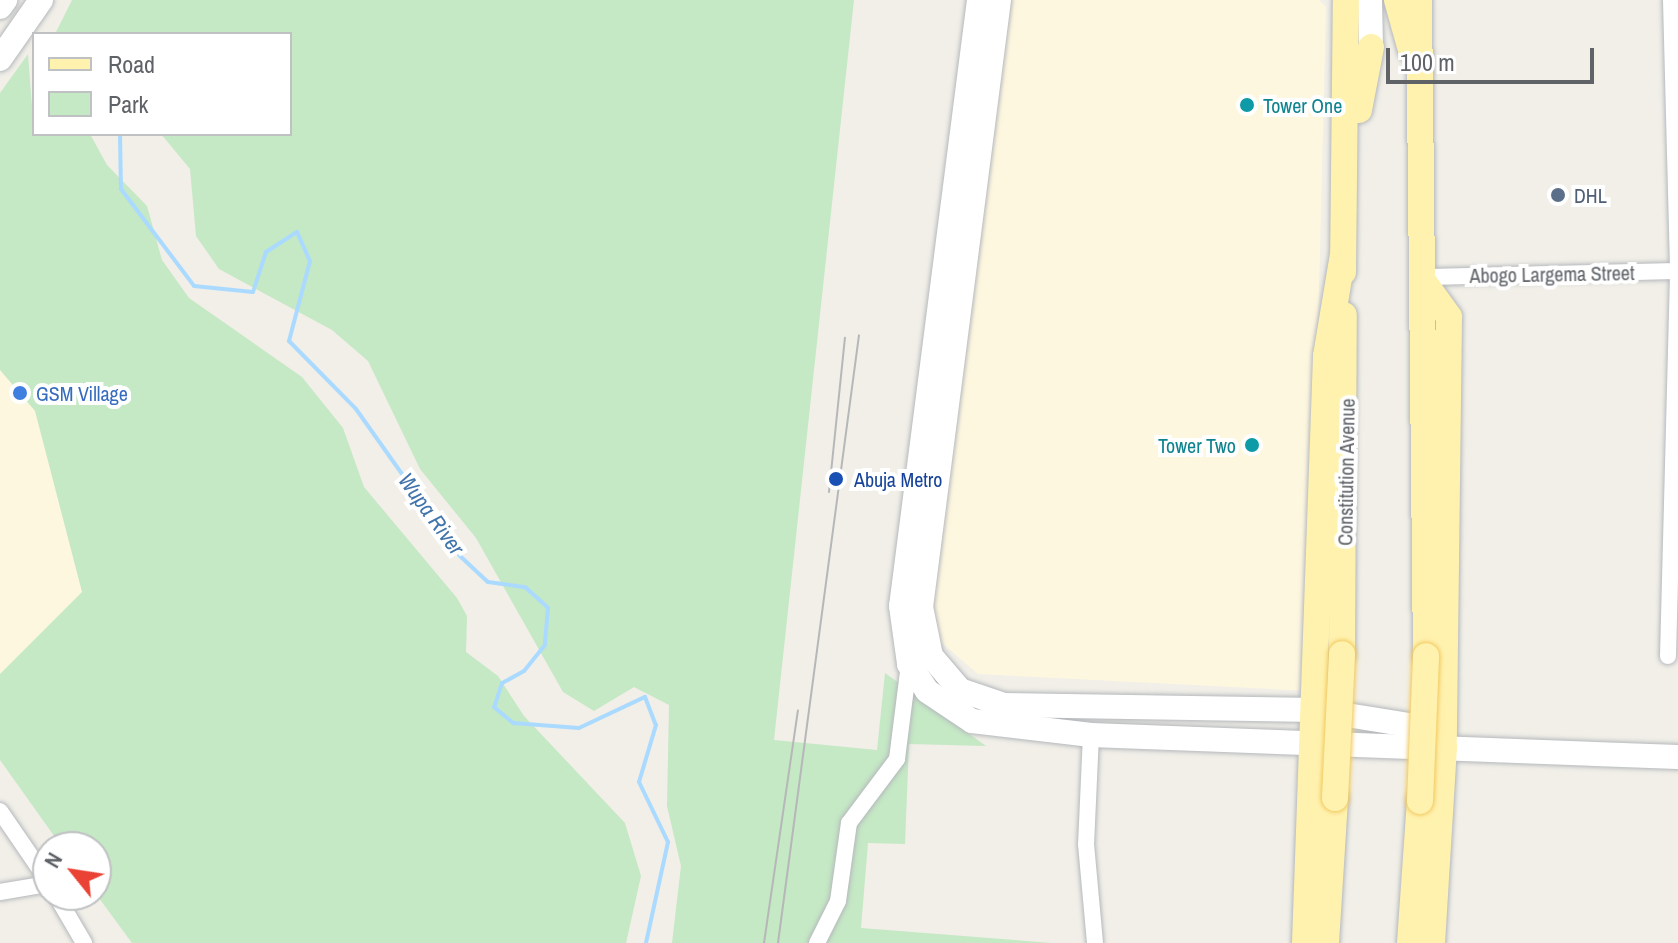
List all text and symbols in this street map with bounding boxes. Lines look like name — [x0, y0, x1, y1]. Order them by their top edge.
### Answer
legend — [32, 32, 292, 136]
scale bar — [1390, 32, 1598, 82]
text: 100 m — [1400, 46, 1455, 78]
text: Road — [108, 48, 155, 80]
text: Park — [108, 88, 148, 120]
place label: Tower One — [1263, 93, 1342, 117]
marker: Tower One — [1238, 96, 1256, 114]
place label: DHL — [1574, 183, 1607, 207]
marker: DHL — [1549, 186, 1567, 204]
street label: Abogo Largema Street — [1469, 261, 1635, 287]
place label: GSM Village — [36, 381, 128, 405]
marker: GSM Village — [11, 384, 29, 402]
street label: Constitution Avenue — [1333, 398, 1359, 546]
place label: Tower Two — [1158, 433, 1236, 457]
marker: Tower Two — [1243, 436, 1261, 454]
place label: Abuja Metro — [854, 467, 942, 491]
water label: Wupa River — [392, 468, 470, 560]
marker: Abuja Metro — [825, 468, 847, 490]
north arrow — [32, 831, 112, 911]
text: N — [37, 847, 69, 873]

